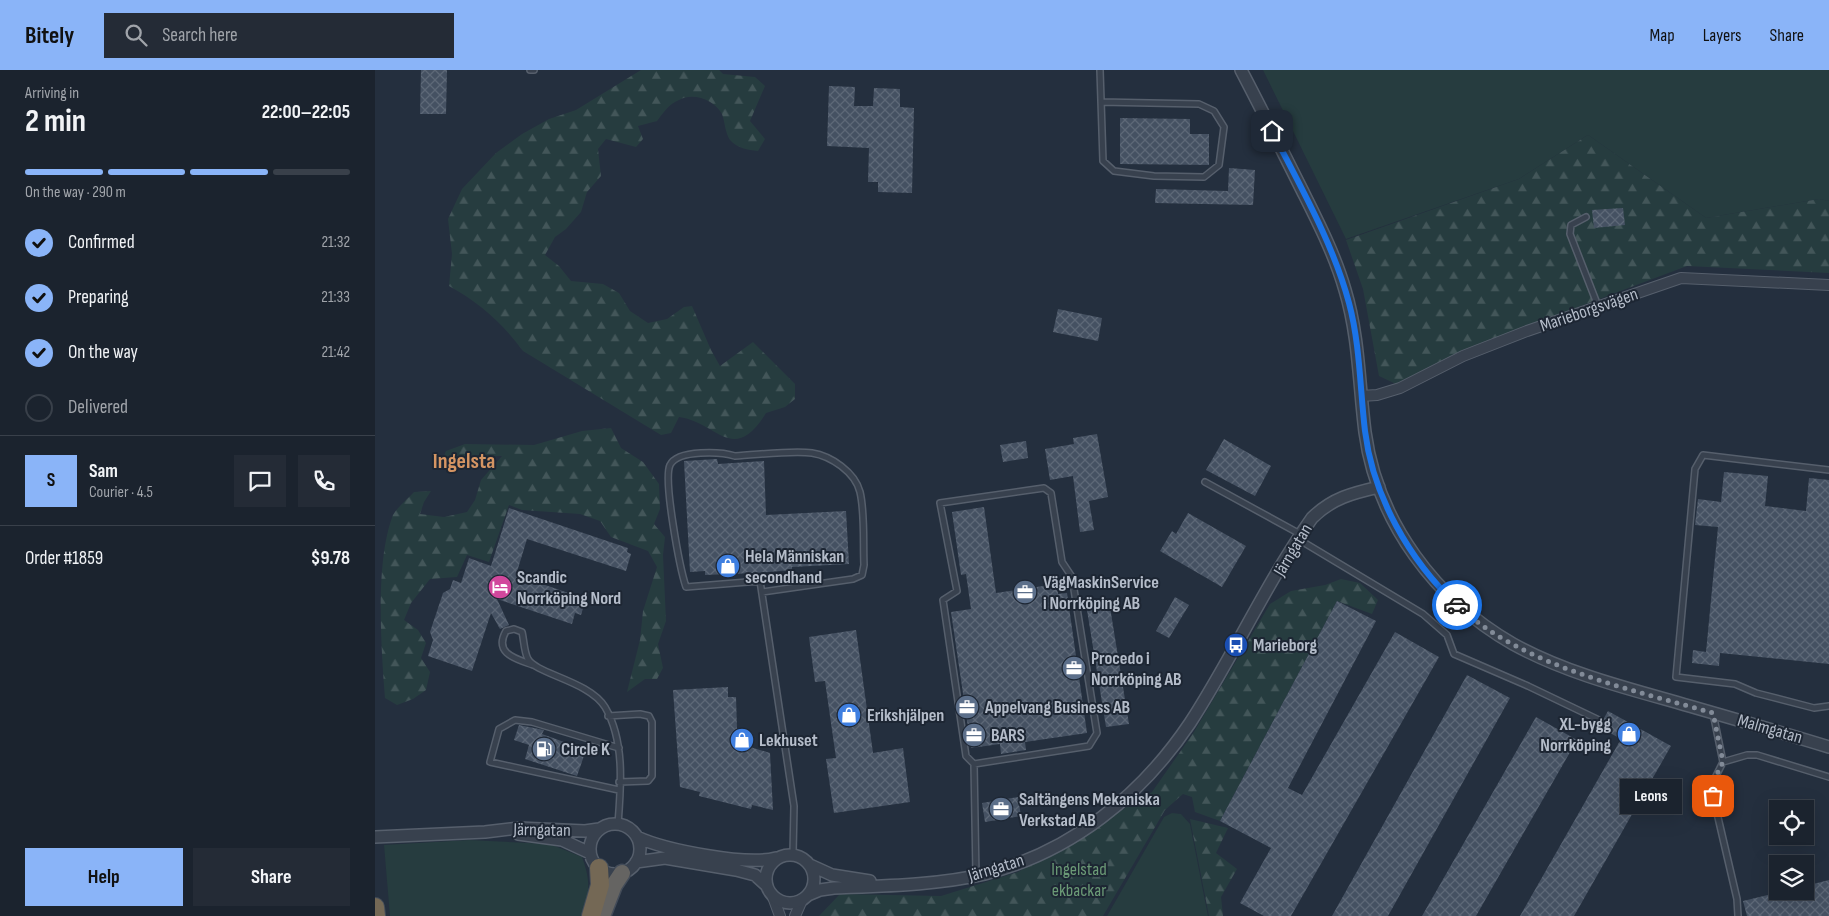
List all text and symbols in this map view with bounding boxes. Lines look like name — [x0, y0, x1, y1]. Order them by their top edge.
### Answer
search box — [104, 13, 454, 58]
text: Bitely — [25, 21, 74, 50]
icon: search — [122, 21, 150, 49]
text: Search here — [162, 24, 238, 47]
text: Map — [1650, 25, 1675, 46]
text: Layers — [1703, 25, 1742, 46]
text: Share — [1770, 25, 1804, 46]
text: Arriving in — [25, 84, 79, 103]
text: 22:00–22:05 — [262, 101, 350, 124]
text: 2 min — [25, 102, 86, 141]
pin — [1251, 110, 1293, 152]
icon: home — [1258, 117, 1286, 145]
text: On the way · 290 m — [25, 183, 126, 202]
icon: check — [25, 229, 53, 257]
text: Confirmed — [68, 231, 135, 254]
text: 21:32 — [321, 233, 350, 252]
street label: Marieborgsvägen — [1537, 283, 1641, 337]
icon: check — [25, 284, 53, 312]
text: Preparing — [68, 286, 129, 309]
text: 21:33 — [321, 288, 350, 307]
icon: check — [25, 339, 53, 367]
text: On the way — [68, 341, 138, 364]
text: 21:42 — [321, 343, 350, 362]
text: Delivered — [68, 396, 128, 419]
district label: Ingelsta — [433, 448, 495, 475]
button: chat — [234, 455, 286, 507]
button: phone — [298, 455, 350, 507]
text: Sam — [89, 460, 118, 483]
text: S — [47, 469, 55, 492]
text: Courier · 4.5 — [89, 483, 153, 502]
street label: Järngatan — [1269, 520, 1317, 581]
place label: Hela Människan secondhand — [745, 546, 844, 588]
text: Order #1859 — [25, 547, 103, 570]
text: $9.78 — [311, 547, 350, 570]
shop icon: Hela Människan secondhand — [715, 553, 741, 579]
place label: Scandic Norrköping Nord — [517, 567, 621, 609]
place label: VägMaskinService i Norrköping AB — [1043, 572, 1159, 614]
hotel icon: Scandic Norrköping Nord — [487, 574, 513, 600]
office icon: VägMaskinService i Norrköping AB — [1012, 579, 1038, 605]
courier — [1432, 580, 1482, 630]
icon: car — [1443, 591, 1471, 619]
bus stop icon: Marieborg — [1223, 632, 1249, 658]
place label: Marieborg — [1253, 635, 1317, 656]
place label: Procedo i Norrköping AB — [1091, 648, 1182, 690]
office icon: Procedo i Norrköping AB — [1061, 655, 1087, 681]
office icon: Appelvang Business AB — [954, 694, 980, 720]
place label: Appelvang Business AB — [984, 697, 1130, 718]
shop icon: Erikshjälpen — [836, 702, 862, 728]
place label: Erikshjälpen — [867, 705, 944, 726]
street label: Malmgatan — [1735, 710, 1805, 748]
place label: XL-bygg Norrköping — [1540, 714, 1611, 756]
shop icon: XL-bygg Norrköping — [1616, 721, 1642, 747]
office icon: BARS — [961, 722, 987, 748]
place label: BARS — [991, 725, 1025, 746]
shop icon: Lekhuset — [729, 727, 755, 753]
place label: Lekhuset — [759, 730, 818, 751]
fuel station icon: Circle K — [531, 736, 557, 762]
place label: Circle K — [561, 739, 610, 760]
pin — [1692, 775, 1734, 817]
callout: Leons — [1621, 778, 1683, 814]
icon: bag — [1699, 782, 1727, 810]
text: Leons — [1634, 787, 1668, 806]
place label: Saltängens Mekaniska Verkstad AB — [1019, 789, 1160, 831]
office icon: Saltängens Mekaniska Verkstad AB — [988, 796, 1014, 822]
map controls — [1769, 800, 1814, 900]
button: locate — [1769, 800, 1814, 845]
street label: Järngatan — [512, 819, 571, 841]
button: Help — [25, 848, 183, 906]
button: Share — [193, 848, 350, 906]
street label: Järngatan — [965, 850, 1027, 887]
button: layers — [1769, 855, 1814, 900]
park label: Ingelstad ekbackar — [1051, 859, 1107, 901]

